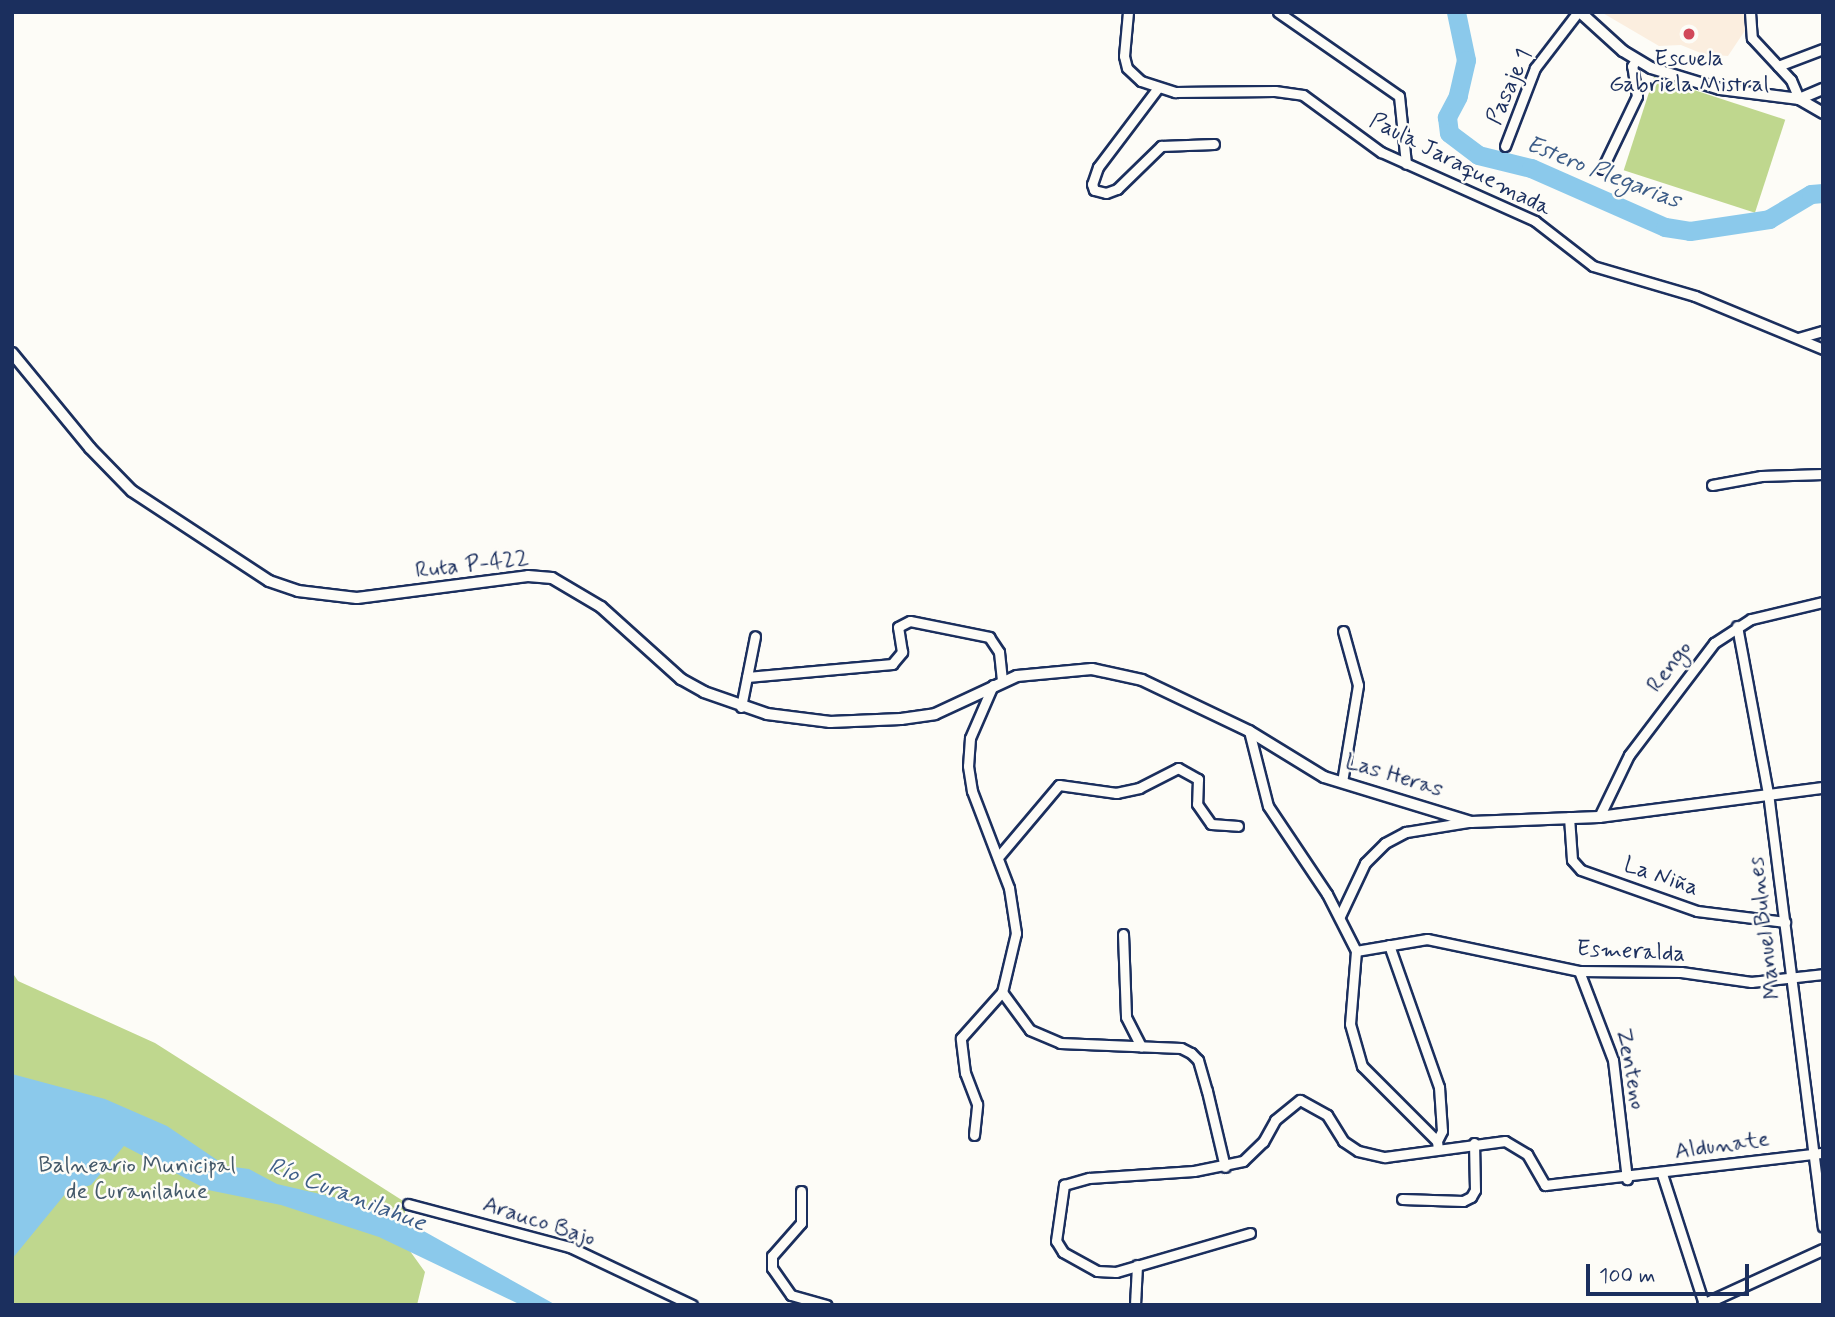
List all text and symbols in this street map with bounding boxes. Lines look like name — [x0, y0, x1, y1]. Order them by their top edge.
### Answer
marker: Escuela Gabriela Mistral — [1681, 26, 1697, 42]
street label: Pasaje 1 — [1481, 45, 1539, 129]
place label: Escuela Gabriela Mistral — [1610, 45, 1768, 99]
street label: Paula Jaraquemada — [1367, 108, 1553, 222]
water label: Estero Plegarias — [1522, 130, 1684, 216]
street label: Ruta P-422 — [414, 544, 530, 586]
street label: Rengo — [1641, 635, 1699, 699]
street label: Las Heras — [1343, 749, 1445, 803]
street label: La Niña — [1620, 851, 1702, 903]
street label: Manuel Bulnes — [1743, 855, 1787, 1001]
street label: Esmeralda — [1576, 935, 1686, 969]
street label: Zenteno — [1609, 1026, 1651, 1112]
street label: Aldunate — [1673, 1126, 1771, 1166]
park label: Balneario Municipal de Curanilahue — [40, 1152, 234, 1206]
water label: Río Curanilahue — [266, 1153, 428, 1237]
street label: Arauco Bajo — [478, 1190, 600, 1254]
scale bar — [1590, 1250, 1753, 1294]
text: 100 m — [1599, 1262, 1655, 1290]

